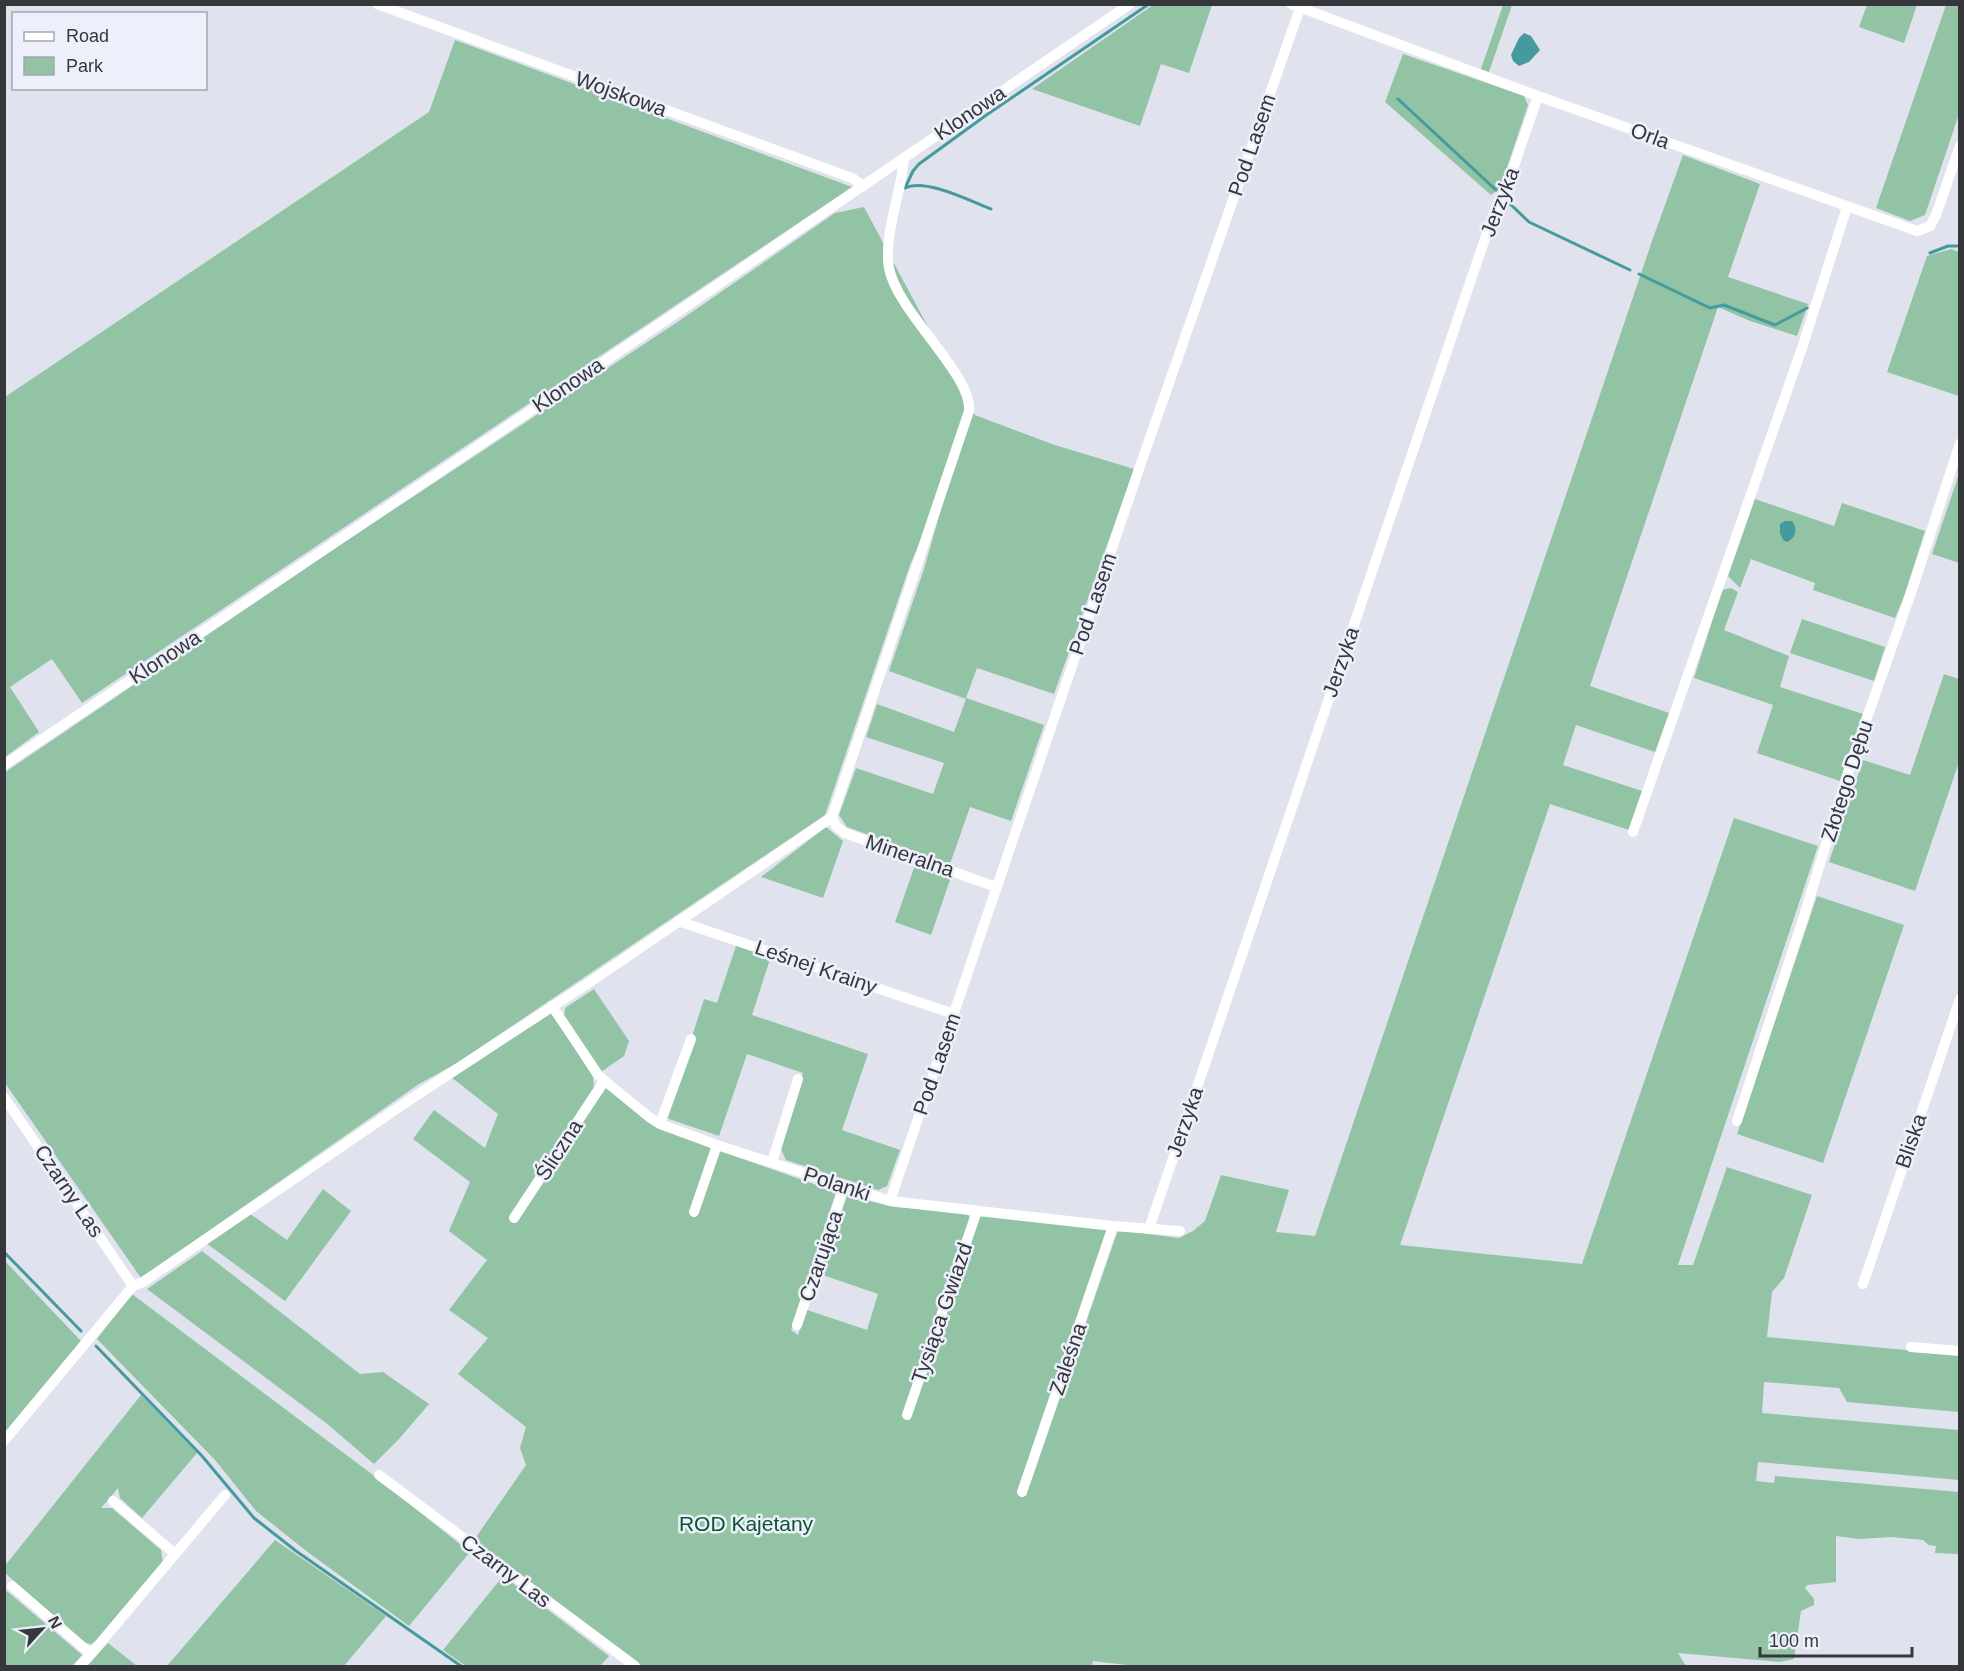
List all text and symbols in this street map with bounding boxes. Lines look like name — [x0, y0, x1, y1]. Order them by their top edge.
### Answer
legend — [12, 12, 207, 90]
text: Road — [66, 26, 109, 46]
text: Park — [66, 56, 104, 76]
street label: Wojskowa — [572, 66, 670, 121]
street label: Klonowa — [930, 80, 1010, 145]
street label: Pod Lasem — [1223, 91, 1280, 199]
street label: Orla — [1628, 118, 1673, 153]
street label: Jerzyka — [1476, 164, 1523, 240]
street label: Klonowa — [528, 352, 608, 417]
street label: Pod Lasem — [1064, 550, 1121, 658]
street label: Jerzyka — [1318, 624, 1363, 700]
street label: Klonowa — [125, 625, 205, 688]
street label: Złotego Dębu — [1816, 717, 1877, 844]
street label: Mineralna — [863, 830, 958, 882]
street label: Leśnej Krainy — [752, 935, 881, 998]
street label: Pod Lasem — [908, 1010, 965, 1118]
street label: Jerzyka — [1162, 1084, 1207, 1160]
street label: Bliska — [1891, 1110, 1931, 1171]
street label: Śliczna — [530, 1115, 587, 1184]
street label: Czarny Las — [30, 1140, 109, 1241]
street label: Polanki — [801, 1162, 873, 1205]
street label: Czarująca — [794, 1207, 847, 1304]
street label: Tysiąca Gwiazd — [907, 1240, 976, 1386]
street label: Zaleśna — [1044, 1319, 1091, 1398]
park label: ROD Kajetany — [679, 1512, 814, 1535]
street label: Czarny Las — [457, 1529, 556, 1612]
north arrow — [12, 1599, 72, 1659]
text: N — [45, 1613, 65, 1631]
scale bar — [1760, 1620, 1912, 1658]
text: 100 m — [1769, 1631, 1819, 1651]

